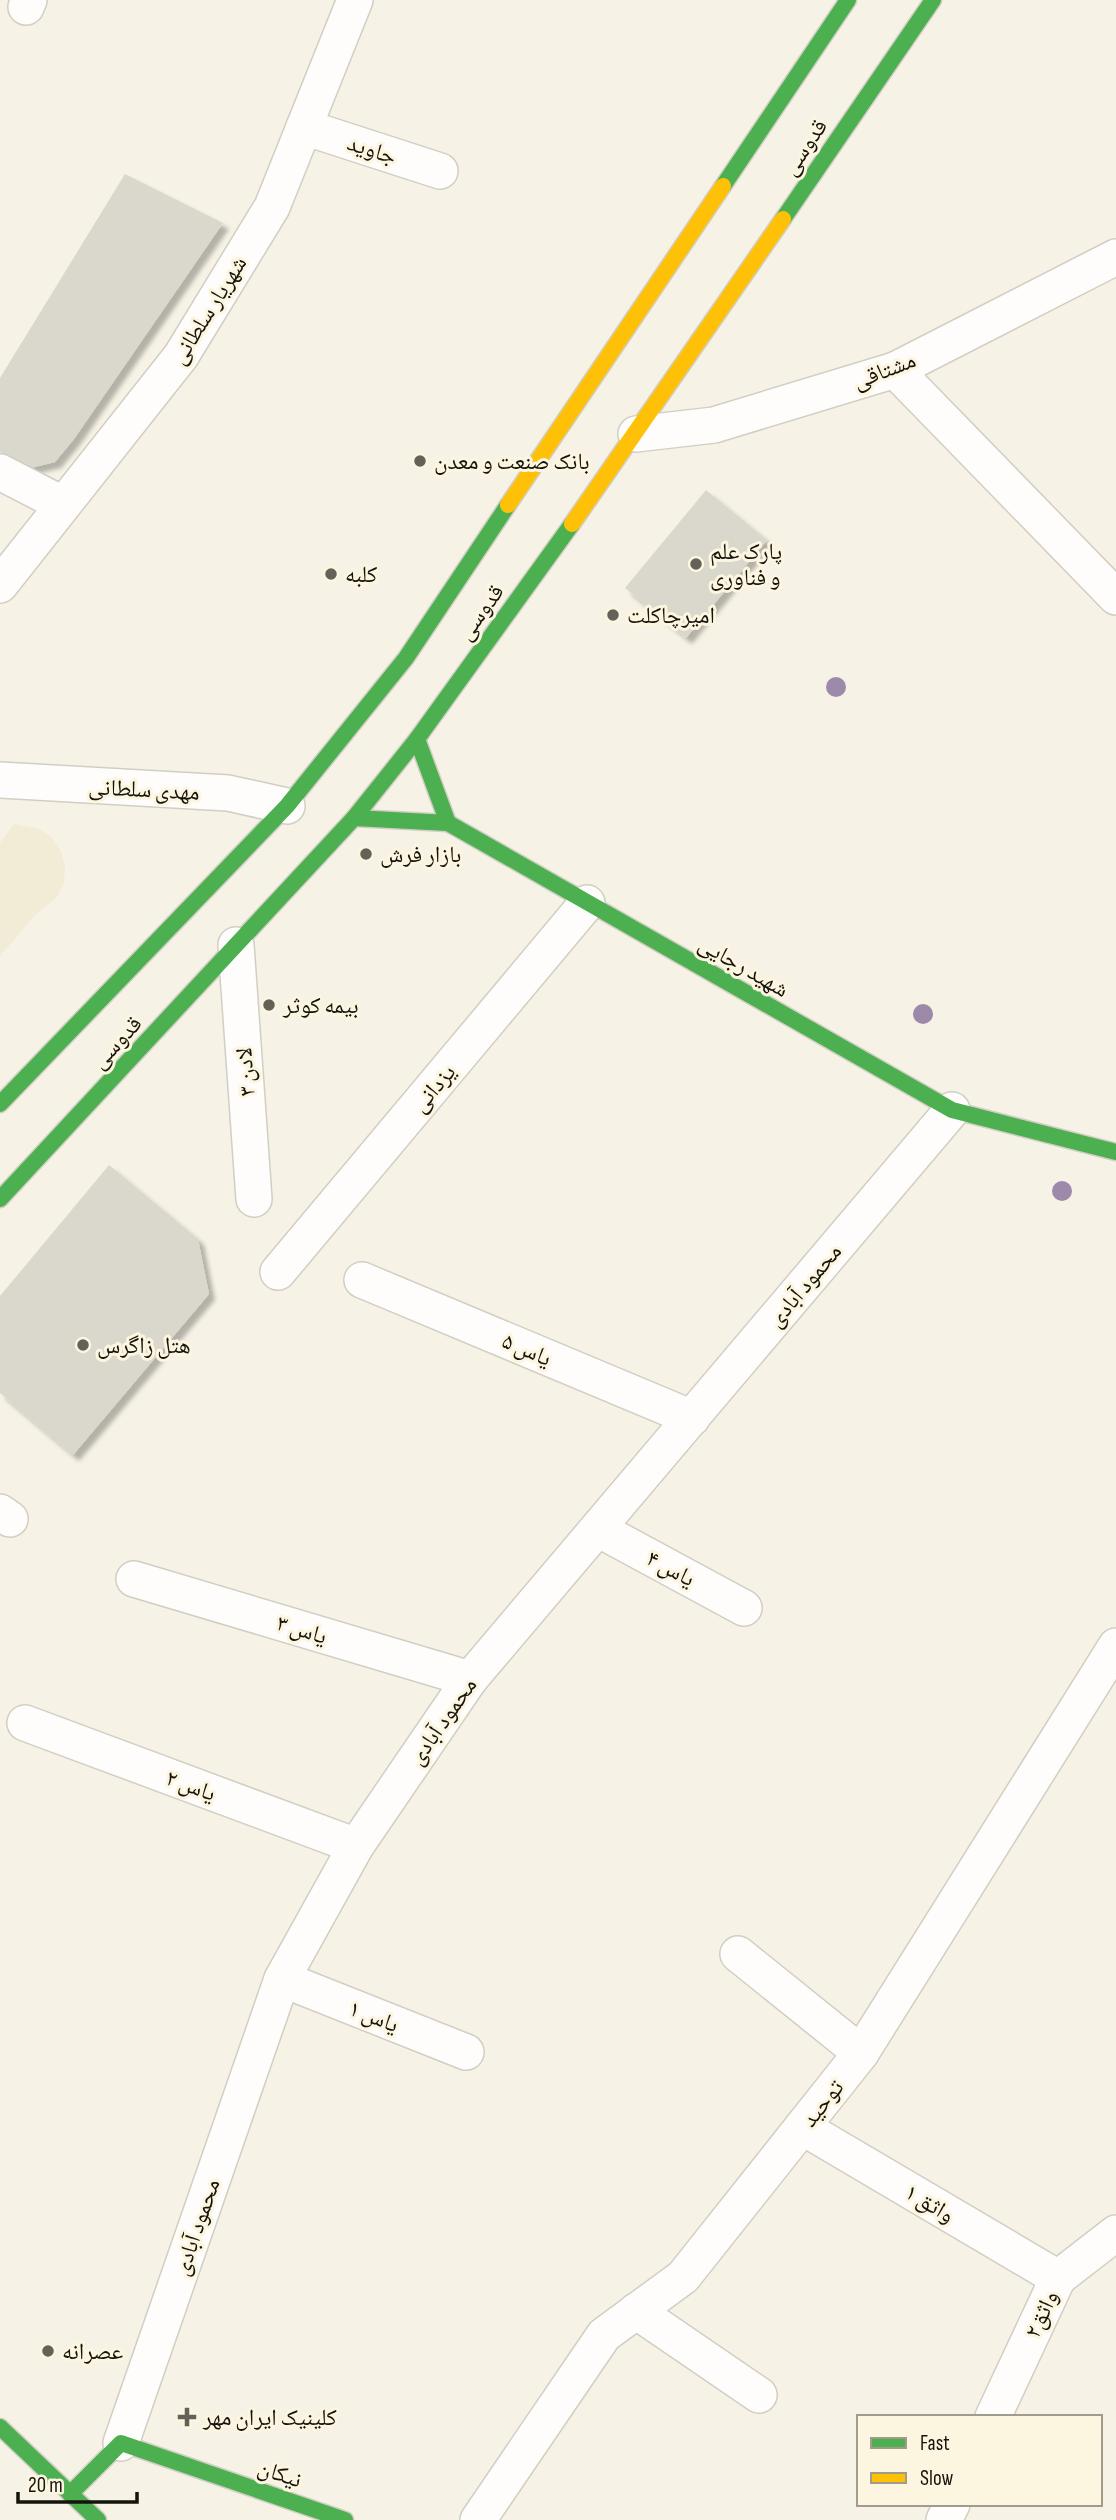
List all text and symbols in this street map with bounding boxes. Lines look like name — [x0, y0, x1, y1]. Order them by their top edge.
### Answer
street label: قدوسی — [776, 114, 834, 181]
street label: جاوید — [344, 129, 400, 171]
street label: شهریار سلطانی — [164, 251, 253, 370]
street label: مشتاقی — [849, 346, 920, 396]
place label: بانک صنعت و معدن — [434, 448, 590, 476]
marker: بانک صنعت و معدن — [412, 453, 428, 469]
place label: پارک علم و فناوری — [710, 538, 782, 592]
marker: پارک علم و فناوری — [688, 556, 704, 572]
place label: کلبه — [345, 561, 378, 589]
marker: کلبه — [323, 566, 339, 582]
street label: قدوسی — [451, 579, 510, 646]
place label: امیرچاکلت — [627, 602, 715, 630]
marker: امیرچاکلت — [605, 607, 621, 623]
street label: مهدی سلطانی — [88, 773, 200, 807]
place label: بازار فرش — [380, 841, 461, 869]
marker: بازار فرش — [358, 846, 374, 862]
street label: شهید رجایی — [693, 930, 794, 1004]
place label: بیمه کوثر — [282, 992, 359, 1020]
marker: بیمه کوثر — [261, 997, 277, 1013]
street label: قدوسی — [85, 1010, 148, 1075]
street label: لادن ۳ — [230, 1047, 262, 1097]
street label: یزدانی — [406, 1059, 462, 1118]
street label: محمود آبادی — [762, 1238, 848, 1333]
street label: یاس ۵ — [498, 1327, 556, 1373]
place label: هتل زاگرس — [97, 1332, 191, 1360]
marker: هتل زاگرس — [75, 1337, 91, 1353]
street label: یاس ۴ — [641, 1545, 700, 1593]
street label: یاس ۳ — [273, 1609, 330, 1651]
street label: محمود آبادی — [402, 1672, 483, 1771]
street label: یاس ۲ — [162, 1764, 219, 1808]
street label: یاس ۱ — [345, 1995, 402, 2039]
street label: توحید — [795, 2074, 850, 2133]
street label: محمود آبادی — [167, 2175, 227, 2279]
street label: واثق ۱ — [900, 2178, 959, 2229]
street label: واثق۲ — [1019, 2286, 1065, 2343]
place label: عصرانه — [62, 2338, 123, 2366]
marker: عصرانه — [40, 2343, 56, 2359]
place label: کلینیک ایران مهر — [202, 2404, 337, 2432]
marker: کلینیک ایران مهر — [177, 2407, 197, 2427]
legend — [857, 2415, 1102, 2506]
text: Fast — [920, 2431, 950, 2456]
street label: نیکان — [254, 2453, 305, 2494]
scale bar — [18, 2460, 136, 2504]
text: Slow — [920, 2466, 954, 2491]
text: 20 m — [28, 2473, 63, 2498]

